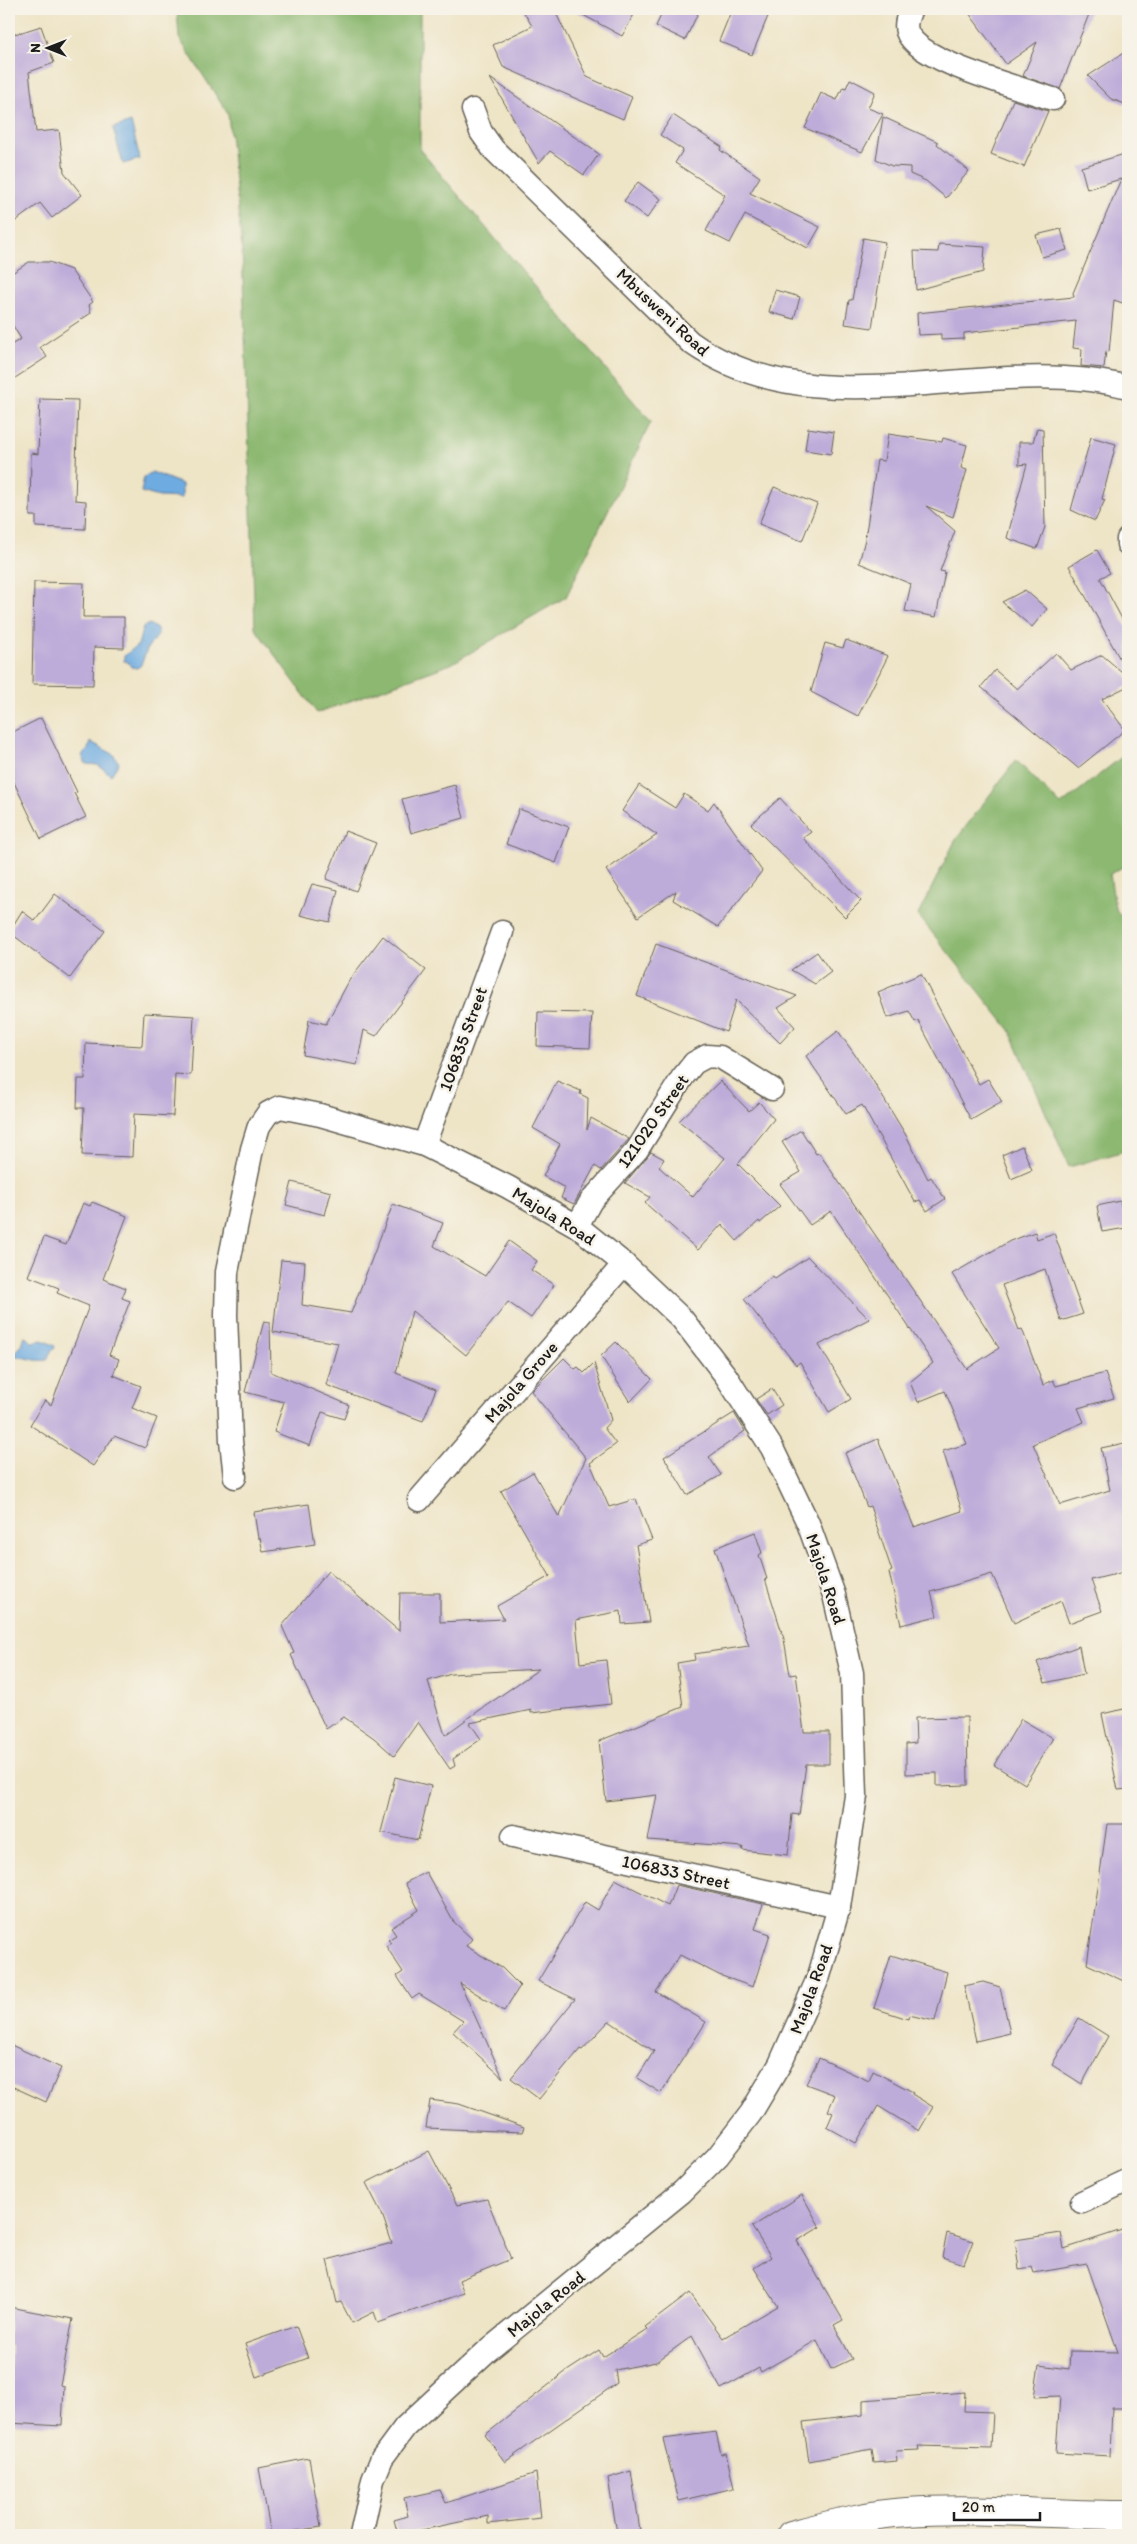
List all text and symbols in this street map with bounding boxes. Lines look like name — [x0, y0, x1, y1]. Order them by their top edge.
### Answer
north arrow — [22, 22, 72, 72]
text: N — [27, 43, 44, 53]
street label: Mbusweni Road — [612, 263, 714, 361]
street label: 106835 Street — [434, 983, 492, 1094]
street label: 121020 Street — [613, 1070, 694, 1172]
street label: Majola Road — [508, 1182, 600, 1250]
street label: Majola Grove — [479, 1337, 563, 1427]
street label: Majola Road — [801, 1531, 851, 1627]
street label: 106833 Street — [620, 1850, 732, 1894]
street label: Majola Road — [785, 1941, 838, 2037]
street label: Majola Road — [502, 2266, 590, 2342]
scale bar — [954, 2489, 1041, 2521]
text: 20 m — [962, 2498, 996, 2516]

